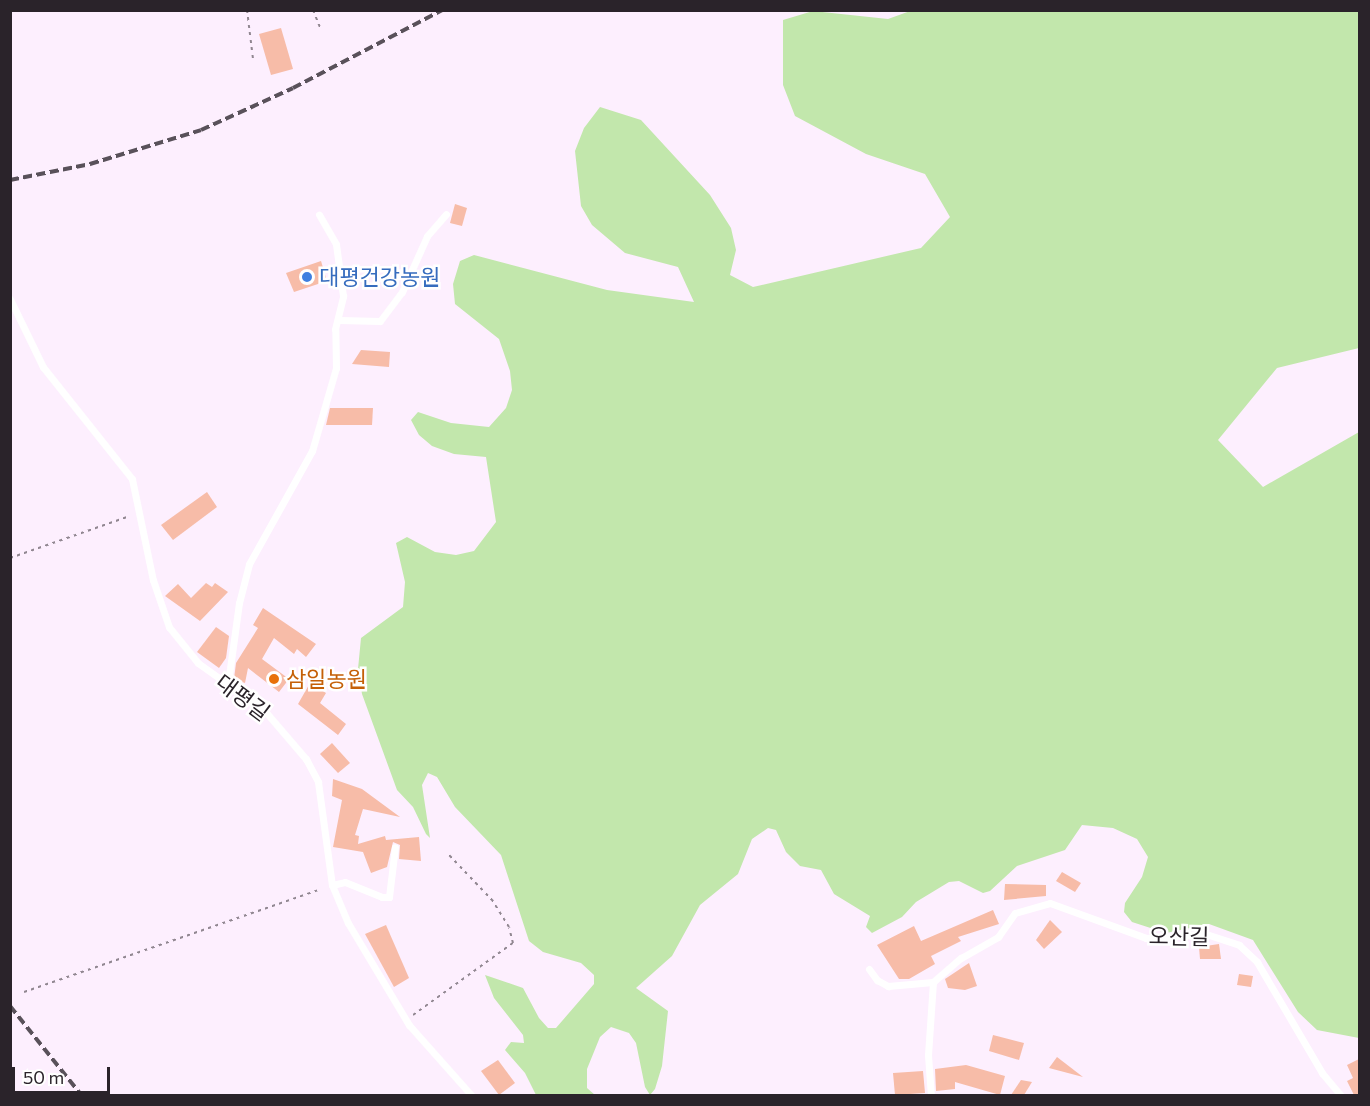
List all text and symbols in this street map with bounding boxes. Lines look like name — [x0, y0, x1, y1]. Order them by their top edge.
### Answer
place label: 대평건강농원 — [319, 264, 440, 290]
marker: 대평건강농원 — [300, 270, 314, 284]
place label: 삼일농원 — [286, 666, 367, 692]
street label: 대평길 — [211, 668, 275, 726]
marker: 삼일농원 — [267, 672, 281, 686]
street label: 오산길 — [1148, 922, 1210, 950]
scale bar — [15, 1055, 112, 1093]
text: 50 m — [23, 1066, 64, 1088]

